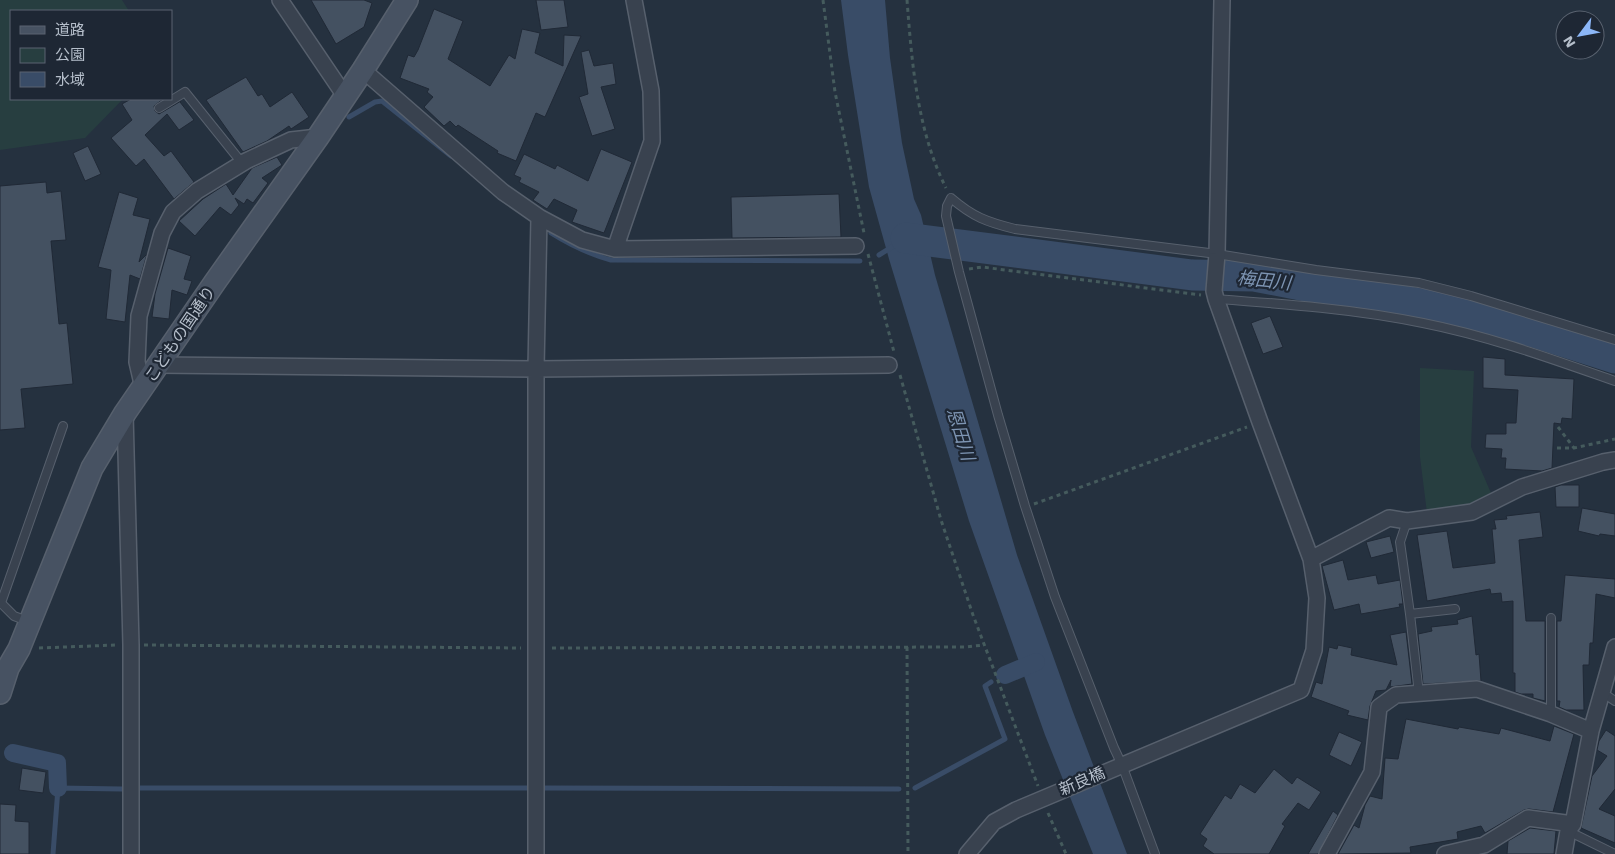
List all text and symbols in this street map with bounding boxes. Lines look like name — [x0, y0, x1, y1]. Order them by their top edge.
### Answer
legend — [10, 10, 172, 100]
north arrow — [1555, 10, 1605, 60]
text: 道路 — [55, 21, 85, 39]
text: N — [1559, 33, 1579, 51]
text: 公園 — [55, 46, 85, 64]
text: 水域 — [55, 71, 85, 89]
water label: 梅田川 — [1236, 267, 1294, 293]
street label: こどもの国通り — [141, 282, 219, 386]
water label: 恩田川 — [943, 405, 980, 465]
street label: 新良橋 — [1056, 763, 1108, 799]

